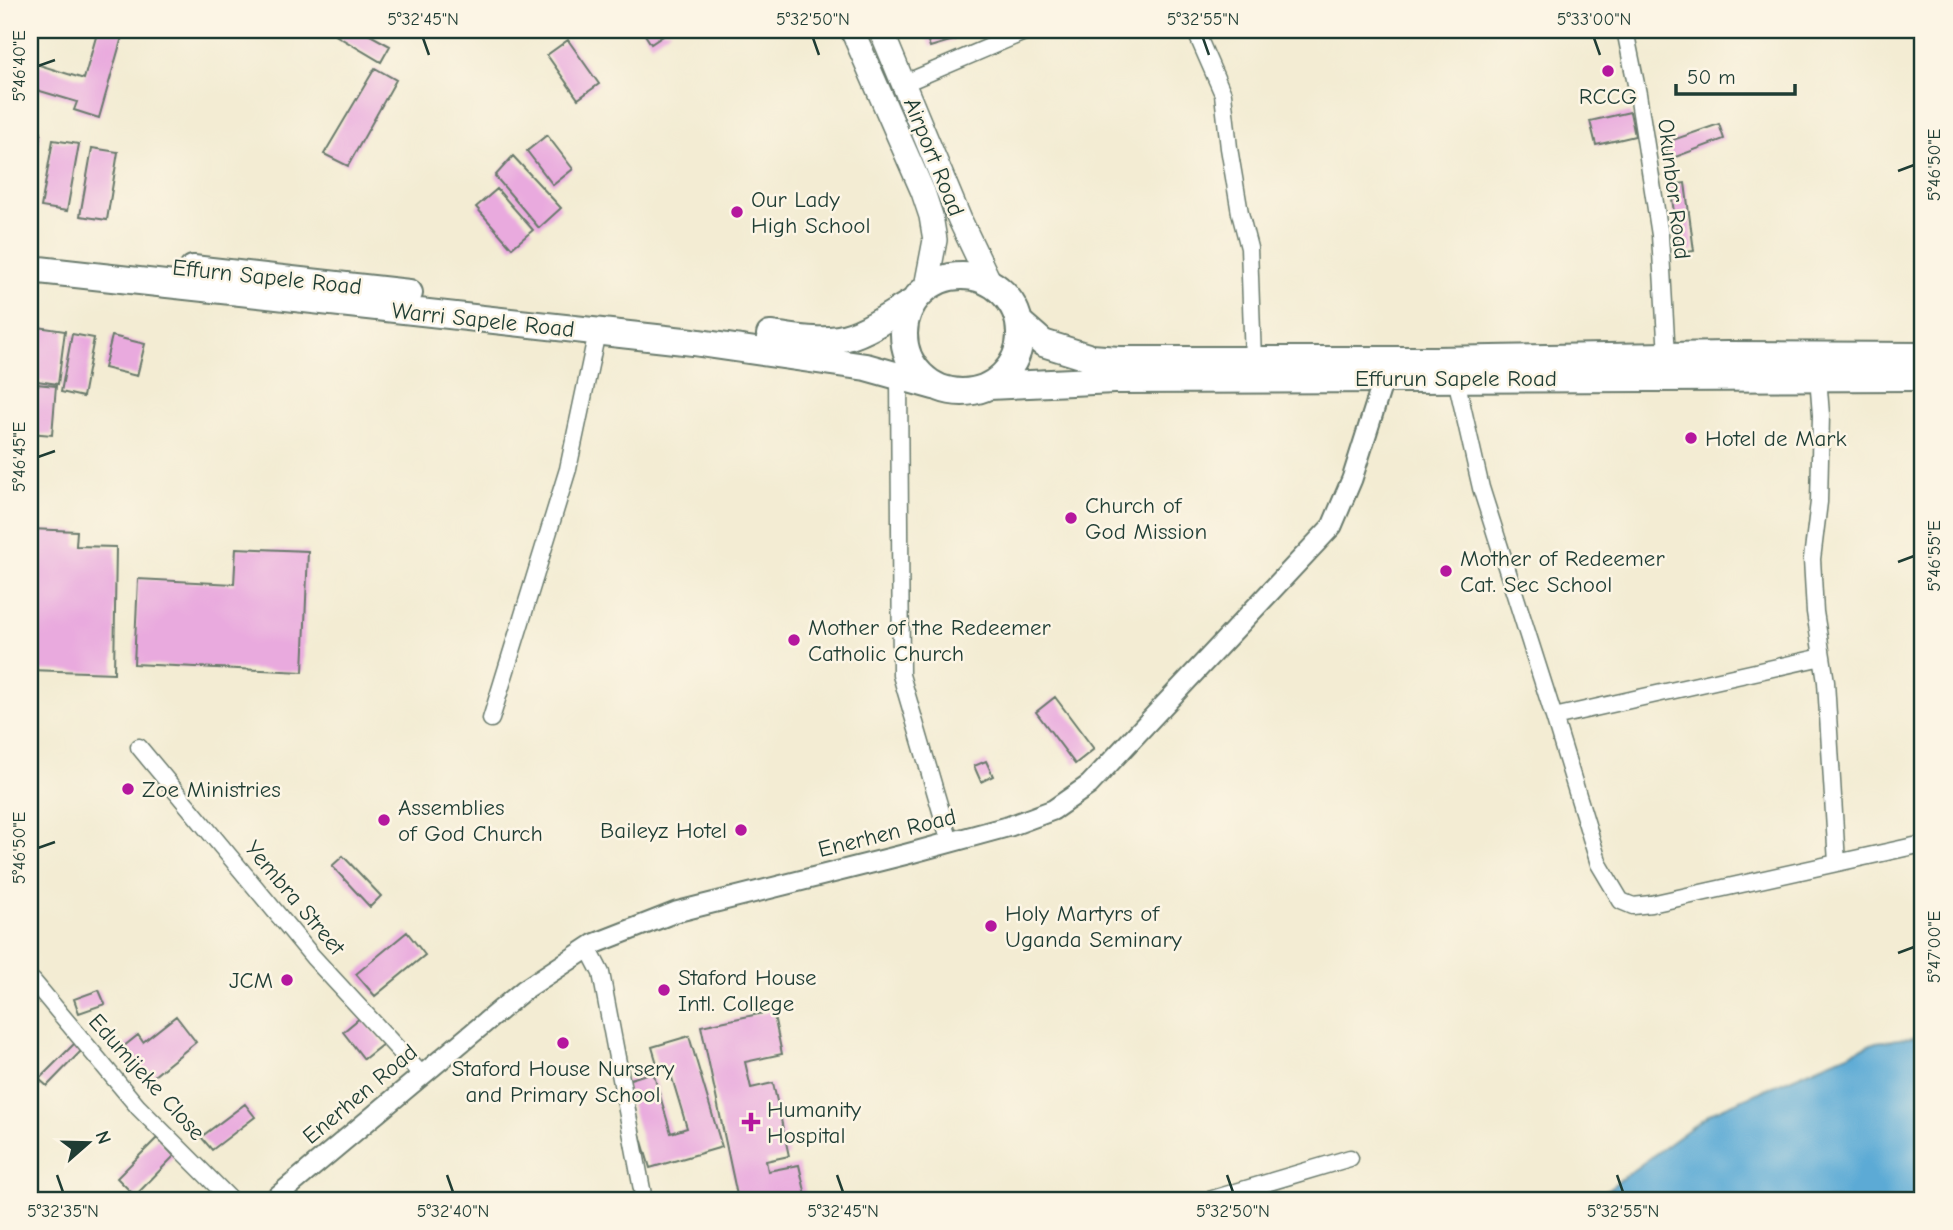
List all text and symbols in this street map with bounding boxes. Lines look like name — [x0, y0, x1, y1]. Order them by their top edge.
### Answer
text: 5°32'45"N — [387, 9, 459, 30]
text: 5°32'50"N — [776, 9, 850, 30]
text: 5°32'55"N — [1167, 9, 1239, 30]
text: 5°33'00"N — [1557, 9, 1631, 30]
text: 5°46'40"E — [9, 30, 30, 102]
scale bar — [1676, 52, 1796, 96]
marker: RCCG — [1600, 63, 1616, 79]
text: 50 m — [1687, 65, 1736, 89]
place label: RCCG — [1579, 83, 1637, 110]
street label: Airport Road — [898, 94, 970, 220]
street label: Okunbor Road — [1652, 117, 1696, 261]
text: 5°46'50"E — [1924, 129, 1945, 201]
place label: Our Lady High School — [751, 186, 871, 239]
marker: Our Lady High School — [729, 204, 745, 220]
street label: Effurn Sapele Road — [171, 254, 363, 300]
street label: Warri Sapele Road — [390, 297, 576, 343]
street label: Effurun Sapele Road — [1355, 365, 1557, 392]
text: 5°46'45"E — [9, 422, 30, 492]
place label: Hotel de Mark — [1705, 425, 1847, 452]
marker: Hotel de Mark — [1683, 430, 1699, 446]
place label: Church of God Mission — [1085, 492, 1207, 545]
marker: Church of God Mission — [1063, 510, 1079, 526]
text: 5°46'55"E — [1924, 520, 1945, 592]
place label: Mother of Redeemer Cat. Sec School — [1460, 545, 1665, 598]
marker: Mother of Redeemer Cat. Sec School — [1438, 563, 1454, 579]
place label: Mother of the Redeemer Catholic Church — [808, 614, 1051, 667]
marker: Mother of the Redeemer Catholic Church — [786, 632, 802, 648]
place label: Zoe Ministries — [142, 776, 281, 803]
marker: Zoe Ministries — [120, 781, 136, 797]
place label: Assemblies of God Church — [398, 794, 543, 847]
street label: Enerhen Road — [815, 803, 959, 863]
text: 5°46'50"E — [9, 812, 30, 884]
marker: Assemblies of God Church — [376, 812, 392, 828]
place label: Baileyz Hotel — [600, 817, 727, 844]
marker: Baileyz Hotel — [733, 822, 749, 838]
street label: Yembra Street — [239, 835, 352, 962]
place label: Holy Martyrs of Uganda Seminary — [1005, 900, 1183, 953]
text: 5°47'00"E — [1924, 911, 1945, 983]
marker: Holy Martyrs of Uganda Seminary — [983, 918, 999, 934]
place label: Staford House Intl. College — [678, 964, 817, 1017]
place label: JCM — [229, 967, 273, 994]
marker: JCM — [279, 972, 295, 988]
marker: Staford House Intl. College — [656, 982, 672, 998]
street label: Edumijeke Close — [83, 1008, 211, 1146]
marker: Staford House Nursery and Primary School — [555, 1035, 571, 1051]
street label: Enerhen Road — [297, 1038, 423, 1150]
place label: Staford House Nursery and Primary School — [452, 1055, 675, 1108]
place label: Humanity Hospital — [767, 1096, 862, 1149]
north arrow — [52, 1108, 122, 1178]
marker: Humanity Hospital — [741, 1112, 761, 1132]
text: N — [91, 1128, 115, 1147]
text: 5°32'35"N — [27, 1201, 99, 1222]
text: 5°32'40"N — [417, 1201, 489, 1222]
text: 5°32'45"N — [807, 1201, 879, 1222]
text: 5°32'50"N — [1196, 1201, 1270, 1222]
text: 5°32'55"N — [1587, 1201, 1659, 1222]

